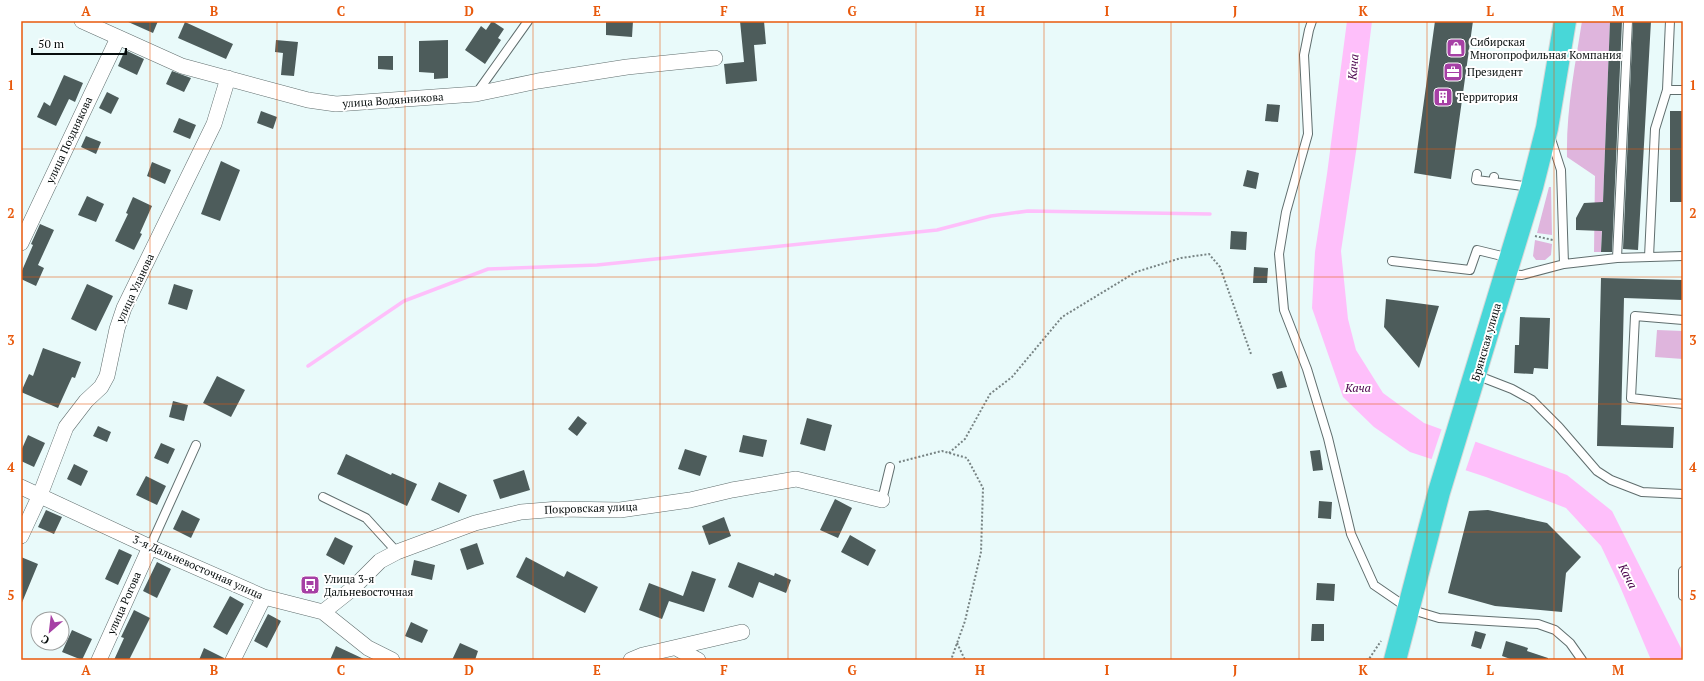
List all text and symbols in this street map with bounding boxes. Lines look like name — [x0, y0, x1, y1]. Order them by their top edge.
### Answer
text: A — [81, 2, 91, 20]
text: B — [210, 2, 218, 20]
text: C — [337, 2, 345, 20]
text: D — [464, 2, 474, 20]
text: E — [593, 2, 601, 20]
text: F — [720, 2, 728, 20]
text: G — [847, 2, 857, 20]
text: H — [975, 2, 985, 20]
text: I — [1105, 2, 1110, 20]
text: J — [1233, 2, 1238, 20]
text: K — [1358, 2, 1368, 20]
text: L — [1486, 2, 1494, 20]
text: M — [1612, 2, 1624, 20]
scale bar — [32, 30, 126, 56]
place label: Сибирская Многопрофильная Компания — [1470, 35, 1622, 62]
text: 50 m — [38, 36, 65, 51]
shop icon: Сибирская Многопрофильная Компания — [1445, 37, 1467, 59]
water label: Кача — [1344, 53, 1362, 82]
office icon: Президент — [1442, 61, 1464, 83]
place label: Президент — [1467, 65, 1523, 79]
text: 1 — [7, 76, 15, 94]
text: 1 — [1689, 76, 1697, 94]
building icon: Территория — [1432, 86, 1454, 108]
street label: улица Водянникова — [341, 89, 444, 111]
place label: Территория — [1457, 90, 1518, 104]
street label: улица Позднякова — [42, 94, 95, 187]
text: 2 — [7, 204, 15, 222]
text: 2 — [1689, 204, 1697, 222]
street label: улица Уланова — [112, 251, 157, 326]
street label: Брянская улица — [1468, 301, 1504, 383]
text: 3 — [7, 331, 15, 349]
text: 3 — [1689, 331, 1697, 349]
water label: Кача — [1344, 380, 1371, 395]
text: 4 — [7, 458, 15, 476]
text: 4 — [1689, 458, 1697, 476]
street label: Покровская улица — [544, 499, 638, 517]
street label: 3-я Дальневосточная улица — [131, 532, 266, 602]
water label: Кача — [1615, 560, 1641, 591]
street label: улица Рогова — [103, 569, 144, 638]
place label: Улица 3-я Дальневосточная — [324, 572, 414, 599]
bus stop icon: Улица 3-я Дальневосточная — [299, 574, 321, 596]
text: 5 — [7, 586, 15, 604]
text: 5 — [1689, 586, 1697, 604]
north arrow — [30, 611, 70, 651]
text: С — [39, 632, 52, 648]
text: A — [81, 661, 91, 679]
text: B — [210, 661, 218, 679]
text: C — [337, 661, 345, 679]
text: D — [464, 661, 474, 679]
text: E — [593, 661, 601, 679]
text: F — [720, 661, 728, 679]
text: G — [847, 661, 857, 679]
text: H — [975, 661, 985, 679]
text: I — [1105, 661, 1110, 679]
text: J — [1233, 661, 1238, 679]
text: K — [1358, 661, 1368, 679]
text: L — [1486, 661, 1494, 679]
text: M — [1612, 661, 1624, 679]

